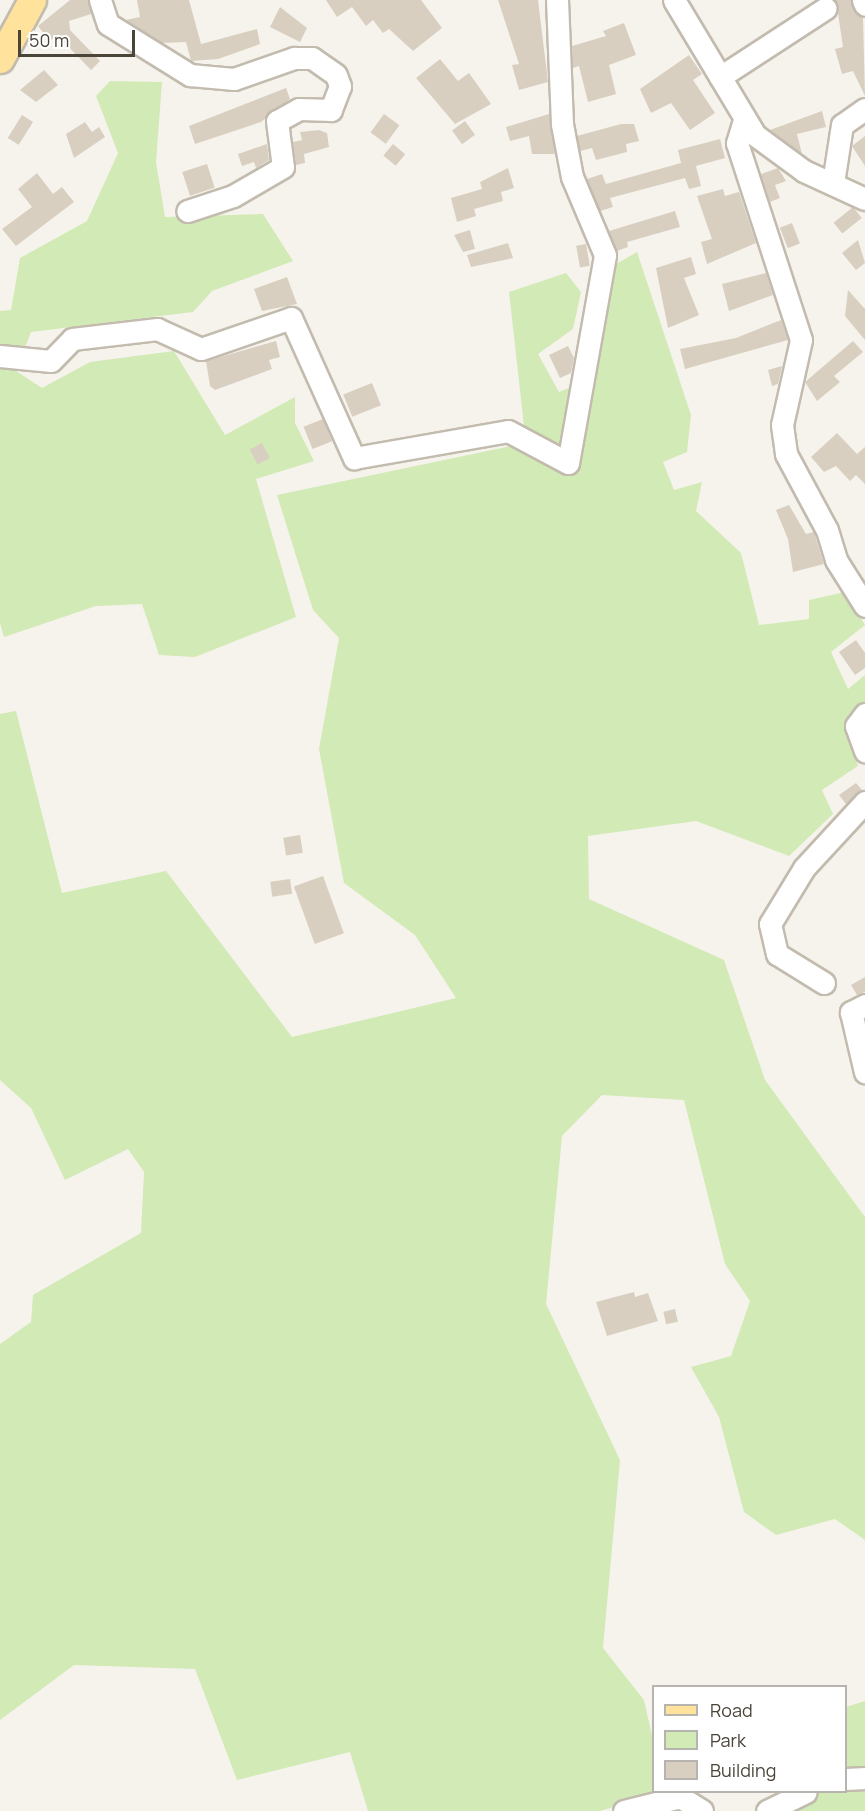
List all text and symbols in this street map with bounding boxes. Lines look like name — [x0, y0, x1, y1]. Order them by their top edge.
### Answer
scale bar — [21, 18, 138, 56]
text: 50 m — [29, 28, 69, 52]
legend — [652, 1685, 847, 1793]
text: Road — [710, 1698, 753, 1722]
text: Park — [710, 1728, 746, 1752]
text: Building — [710, 1758, 776, 1782]

